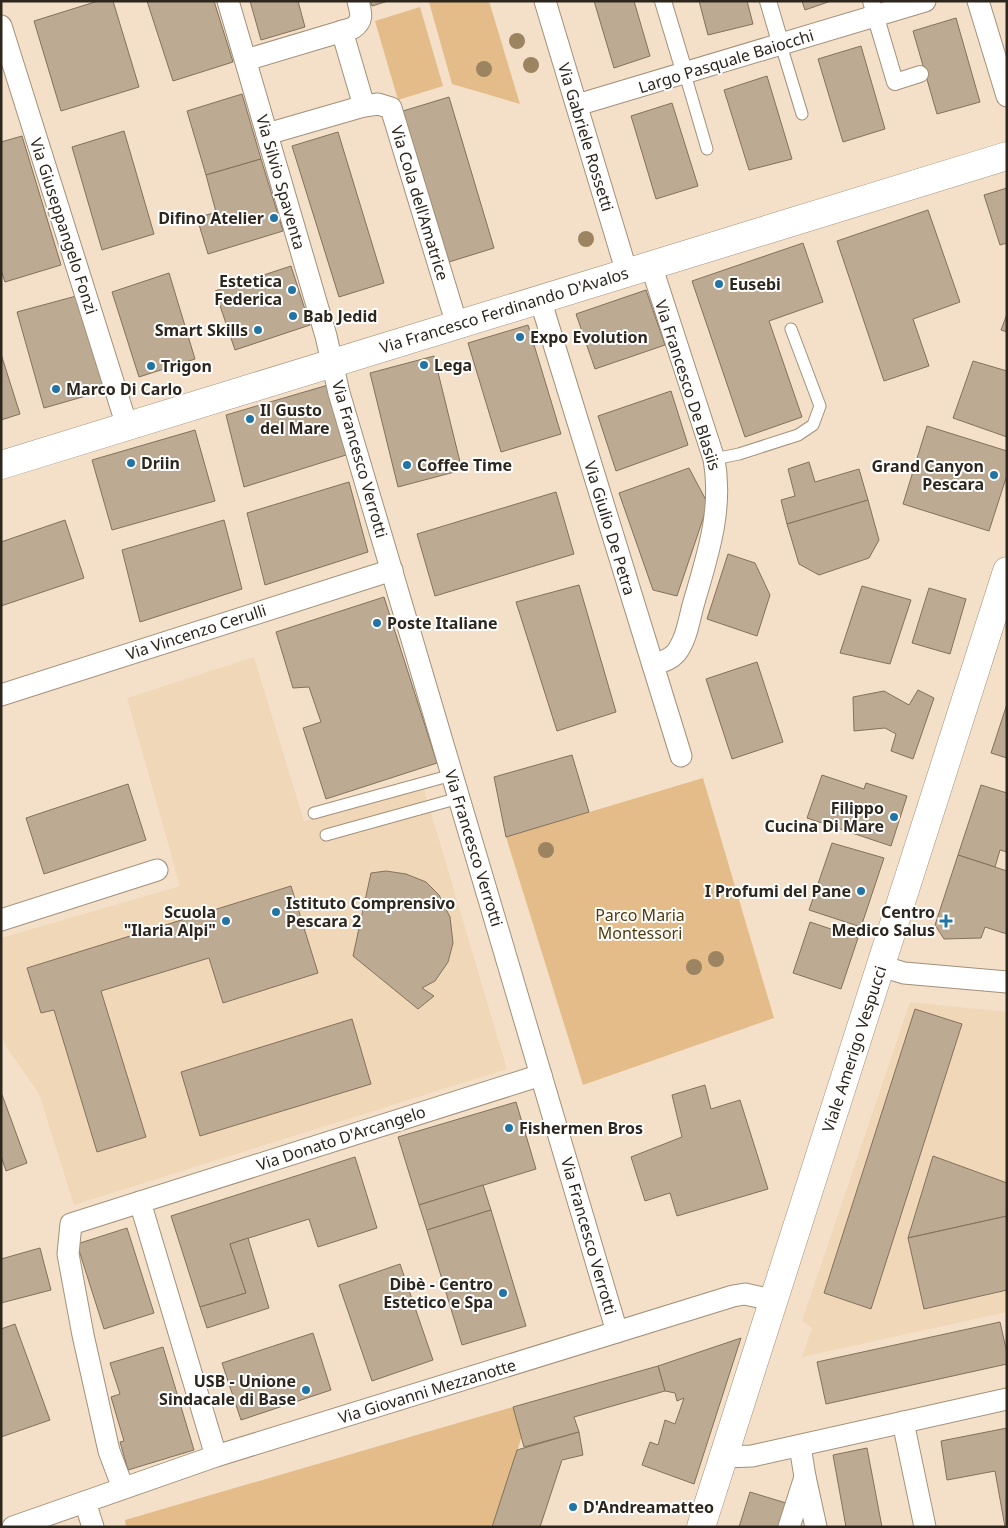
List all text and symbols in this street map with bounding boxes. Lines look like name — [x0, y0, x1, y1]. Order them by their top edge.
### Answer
street label: Largo Pasquale Baiocchi — [636, 24, 816, 98]
street label: Via Gabriele Rossetti — [553, 60, 619, 214]
street label: Via Silvio Spaventa — [251, 112, 311, 252]
street label: Via Cola dell'Amatrice — [386, 123, 454, 283]
street label: Via Giuseppangelo Fonzi — [25, 135, 103, 317]
place label: Difino Atelier — [158, 207, 264, 229]
marker: Difino Atelier — [268, 212, 280, 224]
street label: Via Francesco Ferdinando D'Avalos — [377, 262, 631, 358]
place label: Estetica Federica — [214, 270, 282, 310]
place label: Eusebi — [729, 273, 781, 295]
marker: Eusebi — [713, 278, 725, 290]
marker: Estetica Federica — [286, 284, 298, 296]
street label: Via Francesco De Blasiis — [650, 297, 726, 473]
place label: Bab Jedid — [303, 305, 377, 327]
marker: Bab Jedid — [287, 310, 299, 322]
place label: Smart Skills — [155, 319, 248, 341]
marker: Smart Skills — [252, 324, 264, 336]
place label: Expo Evolution — [530, 326, 648, 348]
marker: Expo Evolution — [514, 331, 526, 343]
place label: Lega — [434, 354, 472, 376]
place label: Trigon — [161, 355, 212, 377]
marker: Lega — [418, 359, 430, 371]
marker: Trigon — [145, 360, 157, 372]
place label: Marco Di Carlo — [66, 378, 182, 400]
street label: Via Francesco Verrotti — [327, 378, 393, 540]
marker: Marco Di Carlo — [50, 383, 62, 395]
place label: Il Gusto del Mare — [260, 399, 330, 439]
marker: Il Gusto del Mare — [244, 413, 256, 425]
place label: Driin — [141, 452, 180, 474]
place label: Coffee Time — [417, 454, 512, 476]
place label: Grand Canyon Pescara — [872, 455, 984, 495]
marker: Driin — [125, 457, 137, 469]
street label: Via Giulio De Petra — [579, 458, 641, 598]
marker: Coffee Time — [401, 459, 413, 471]
marker: Grand Canyon Pescara — [988, 469, 1000, 481]
street label: Via Vincenzo Cerulli — [123, 599, 269, 665]
place label: Poste Italiane — [387, 612, 497, 634]
marker: Poste Italiane — [371, 617, 383, 629]
street label: Via Francesco Verrotti — [440, 767, 508, 929]
place label: Filippo Cucina Di Mare — [764, 797, 884, 837]
marker: Filippo Cucina Di Mare — [888, 811, 900, 823]
place label: I Profumi del Pane — [705, 880, 851, 902]
marker: I Profumi del Pane — [855, 885, 867, 897]
place label: Istituto Comprensivo Pescara 2 — [286, 892, 455, 932]
place label: Scuola "Ilaria Alpi" — [124, 901, 216, 941]
place label: Centro Medico Salus — [831, 901, 935, 941]
park label: Parco Maria Montessori — [595, 904, 685, 944]
marker: Istituto Comprensivo Pescara 2 — [270, 906, 282, 918]
marker: Centro Medico Salus — [939, 914, 953, 928]
marker: Scuola "Ilaria Alpi" — [220, 915, 232, 927]
street label: Viale Amerigo Vespucci — [817, 963, 891, 1135]
street label: Via Donato D'Arcangelo — [254, 1100, 428, 1176]
place label: Fishermen Bros — [519, 1117, 643, 1139]
marker: Fishermen Bros — [503, 1122, 515, 1134]
street label: Via Francesco Verrotti — [556, 1155, 622, 1317]
place label: Dibè - Centro Estetico e Spa — [383, 1273, 493, 1313]
marker: Dibè - Centro Estetico e Spa — [497, 1287, 509, 1299]
street label: Via Giovanni Mezzanotte — [335, 1353, 519, 1429]
place label: USB - Unione Sindacale di Base — [159, 1370, 296, 1410]
marker: USB - Unione Sindacale di Base — [300, 1384, 312, 1396]
place label: D'Andreamatteo — [583, 1496, 714, 1518]
marker: D'Andreamatteo — [567, 1501, 579, 1513]

